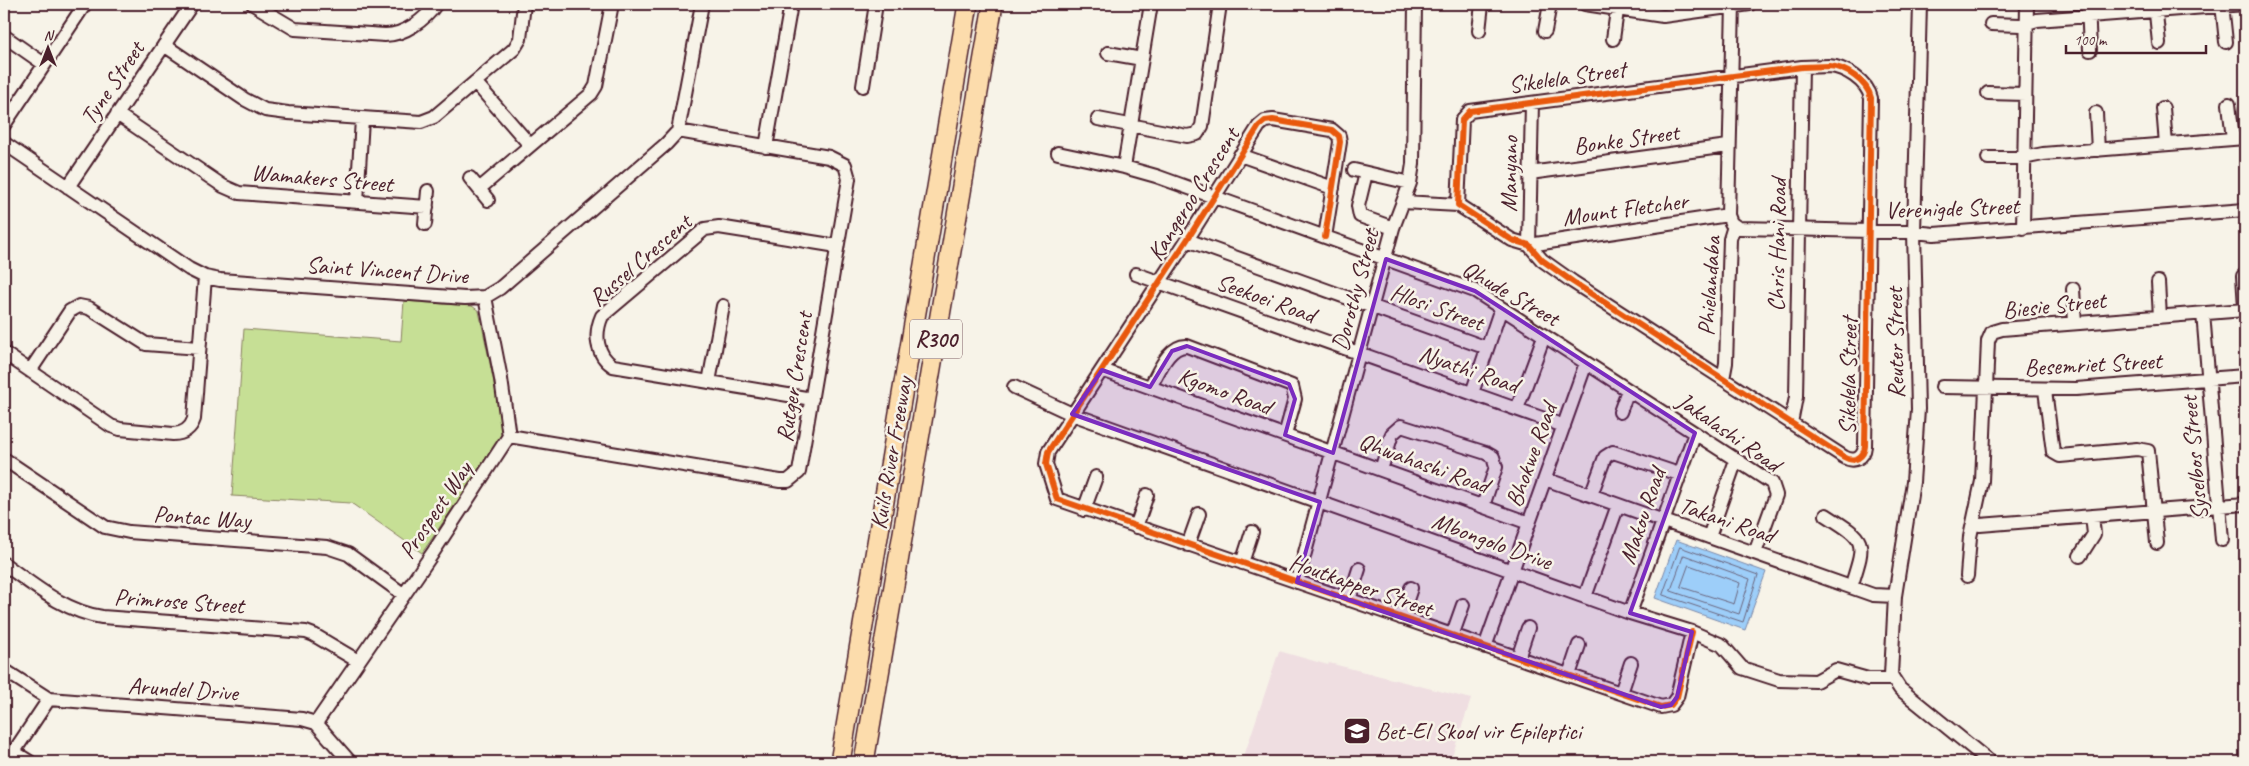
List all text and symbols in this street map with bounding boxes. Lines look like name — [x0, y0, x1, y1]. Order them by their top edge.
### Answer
north arrow — [22, 22, 72, 72]
scale bar — [2066, 22, 2206, 54]
text: N — [44, 27, 55, 44]
text: 100 m — [2074, 31, 2108, 50]
street label: Tyne Street — [73, 34, 152, 130]
street label: Sikelela Street — [1507, 54, 1630, 100]
street label: Bonke Street — [1571, 116, 1683, 161]
street label: Kangeroo Crescent — [1140, 120, 1247, 266]
street label: Manyano — [1493, 134, 1525, 212]
street label: Wamakers Street — [250, 157, 396, 199]
street label: Chris Hani Road — [1761, 175, 1793, 312]
street label: Mount Fletcher — [1561, 185, 1692, 233]
street label: Verenigde Street — [1885, 191, 2021, 225]
street label: Russel Crescent — [582, 206, 699, 313]
street label: Dorothy Street — [1324, 224, 1386, 354]
street label: Phielandaba — [1691, 234, 1728, 337]
street label: Saint Vincent Drive — [305, 249, 471, 291]
street label: Qhude Street — [1457, 253, 1567, 334]
street label: Seekoei Road — [1212, 266, 1323, 331]
street label: Hlosi Street — [1387, 276, 1489, 338]
street label: Biesie Street — [2001, 284, 2109, 325]
street label: Reuter Street — [1879, 285, 1911, 399]
street label: Rutger Crescent — [769, 308, 819, 444]
street label: Sikelela Street — [1832, 314, 1864, 435]
road number: R300 — [910, 320, 962, 358]
street label: Nyathi Road — [1415, 338, 1526, 401]
street label: Besemriet Street — [2024, 345, 2164, 383]
street label: Kgomo Road — [1174, 360, 1279, 423]
street label: Kuils River Freeway — [863, 373, 919, 531]
street label: Jakalashi Road — [1670, 385, 1790, 481]
street label: Syselbos Street — [2173, 393, 2214, 521]
street label: Bhokwe Road — [1498, 396, 1565, 511]
street label: Qhwahashi Road — [1355, 426, 1497, 502]
street label: Prospect Way — [392, 454, 479, 564]
street label: Makou Road — [1612, 461, 1673, 568]
street label: Takani Road — [1675, 490, 1782, 551]
street label: Pontac Way — [152, 499, 253, 535]
street label: Mbongolo Drive — [1428, 505, 1558, 577]
street label: Houtkapper Street — [1285, 546, 1439, 624]
street label: Primrose Street — [113, 582, 247, 621]
street label: Arundel Drive — [127, 670, 241, 708]
school or university icon: Bet-El Skool vir Epileptici — [1342, 716, 1372, 746]
place label: Bet-El Skool vir Epileptici — [1376, 716, 1584, 746]

